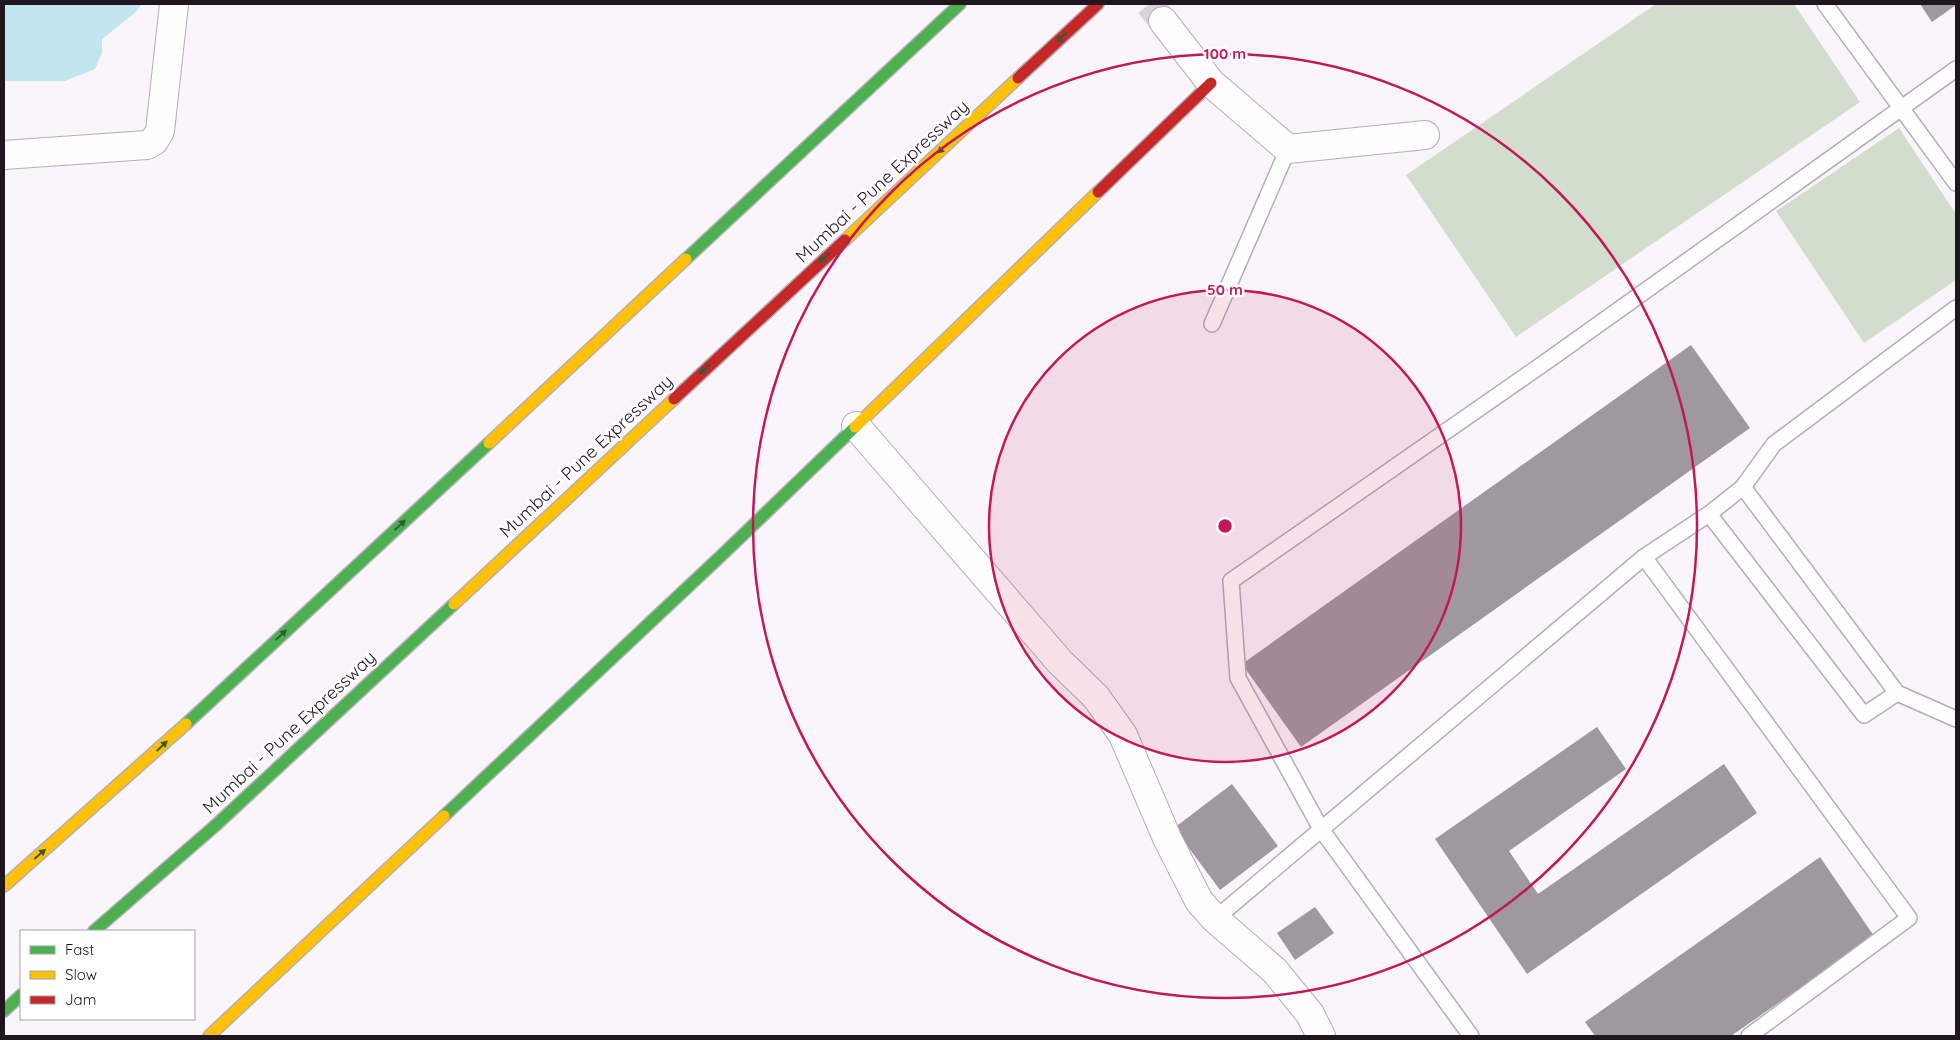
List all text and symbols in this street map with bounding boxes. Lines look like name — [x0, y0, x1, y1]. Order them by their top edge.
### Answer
one-way arrow — [1056, 31, 1068, 43]
text: 100 m — [1204, 44, 1246, 63]
street label: Mumbai - Pune Expressway — [791, 95, 973, 267]
one-way arrow — [937, 142, 949, 154]
one-way arrow — [819, 252, 831, 264]
text: 50 m — [1207, 280, 1243, 299]
one-way arrow — [700, 363, 712, 375]
street label: Mumbai - Pune Expressway — [495, 370, 677, 542]
centre of rings — [1216, 517, 1234, 535]
one-way arrow — [394, 519, 406, 531]
one-way arrow — [275, 629, 287, 641]
street label: Mumbai - Pune Expressway — [198, 646, 380, 818]
one-way arrow — [156, 740, 168, 752]
one-way arrow — [34, 848, 47, 859]
legend — [20, 930, 195, 1020]
text: Fast — [65, 940, 94, 959]
text: Slow — [65, 965, 97, 984]
text: Jam — [65, 990, 96, 1009]

